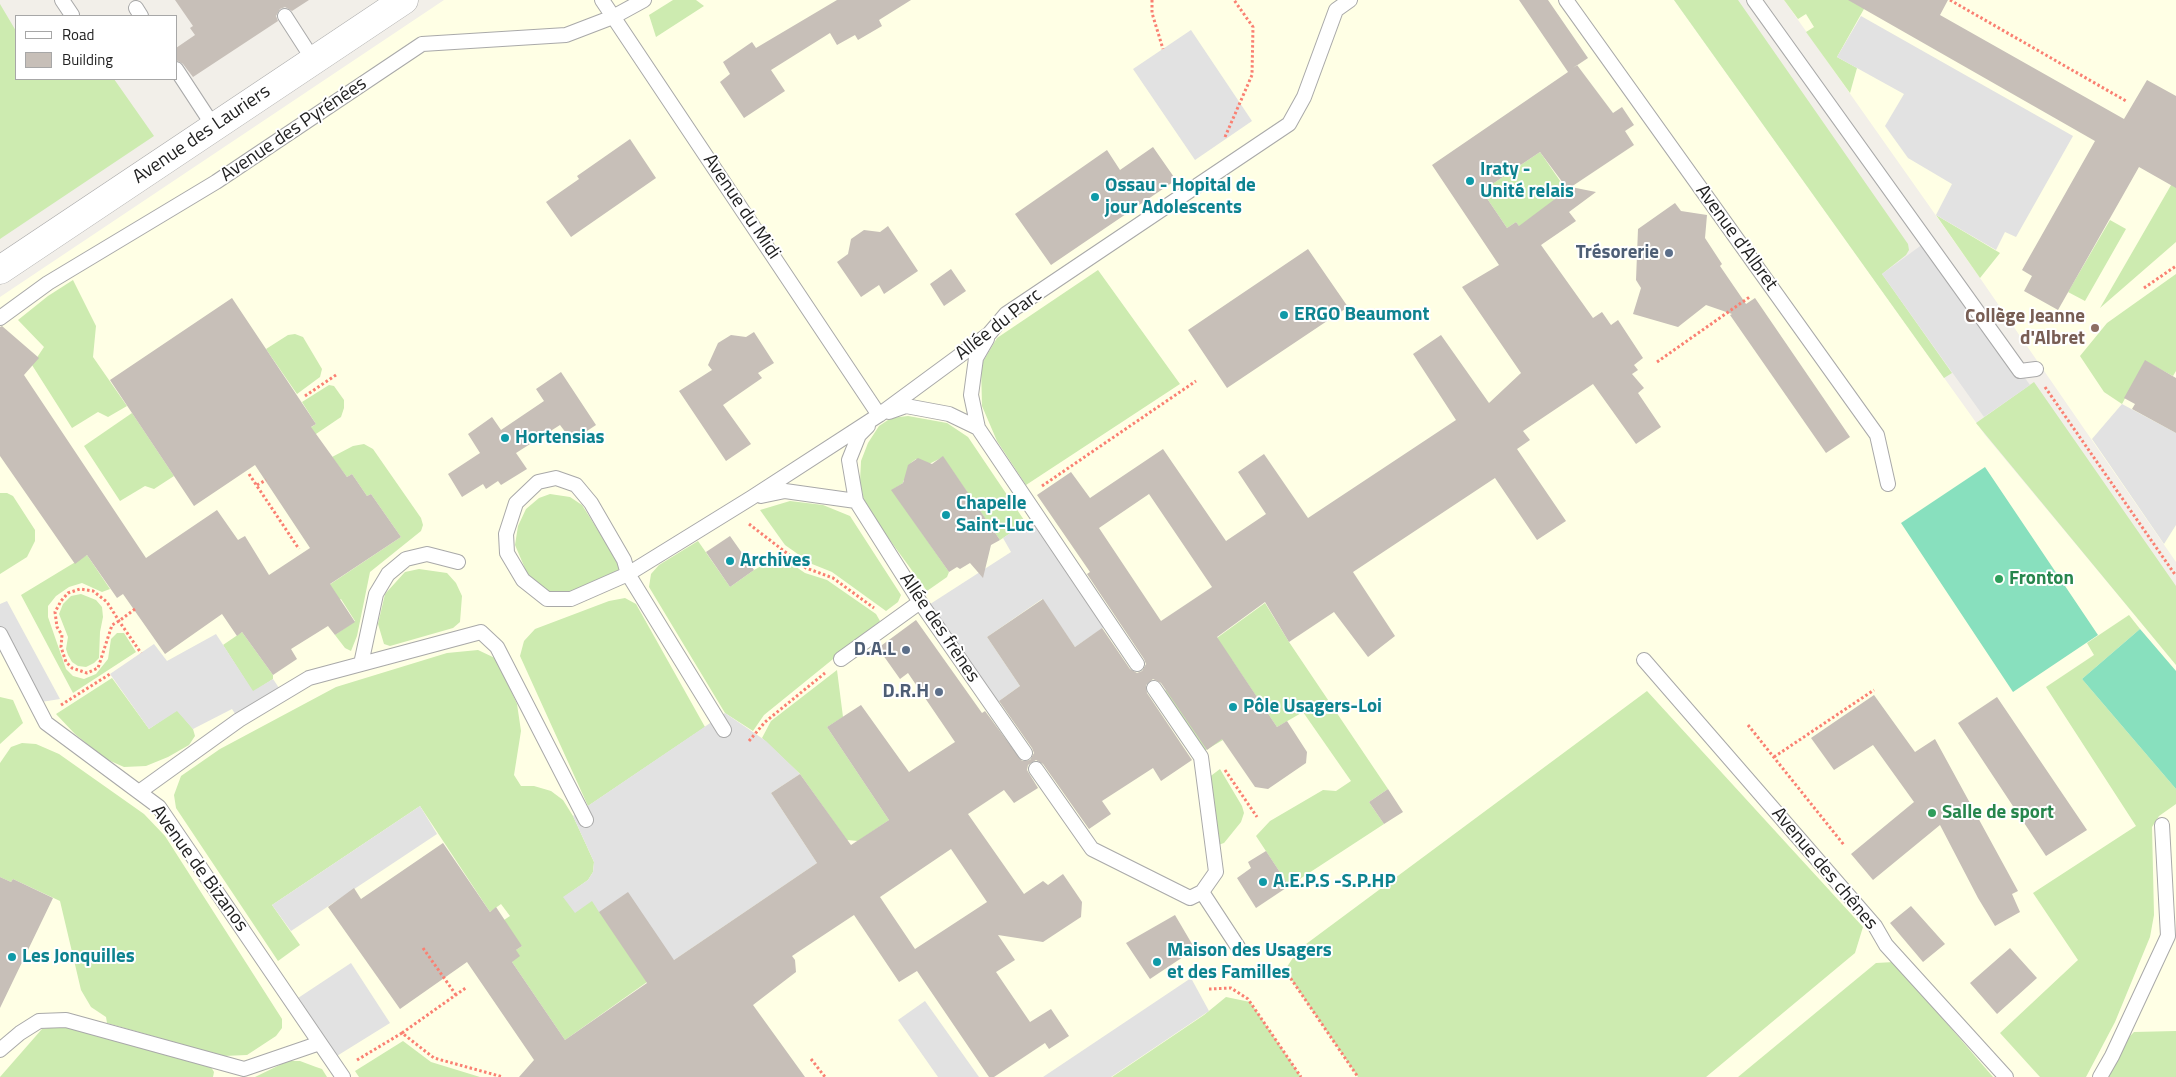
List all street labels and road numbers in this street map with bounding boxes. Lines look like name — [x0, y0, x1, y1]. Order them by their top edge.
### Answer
street label: Avenue des Pyrénées — [217, 73, 371, 187]
street label: Avenue des Lauriers — [129, 81, 275, 189]
street label: Avenue du Midi — [697, 150, 785, 264]
street label: Avenue d'Albret — [1690, 181, 1782, 295]
street label: Allée du Parc — [951, 284, 1047, 366]
street label: Allée des frènes — [894, 569, 984, 687]
street label: Avenue de Bizanos — [146, 801, 252, 937]
street label: Avenue des chênes — [1766, 803, 1882, 935]

